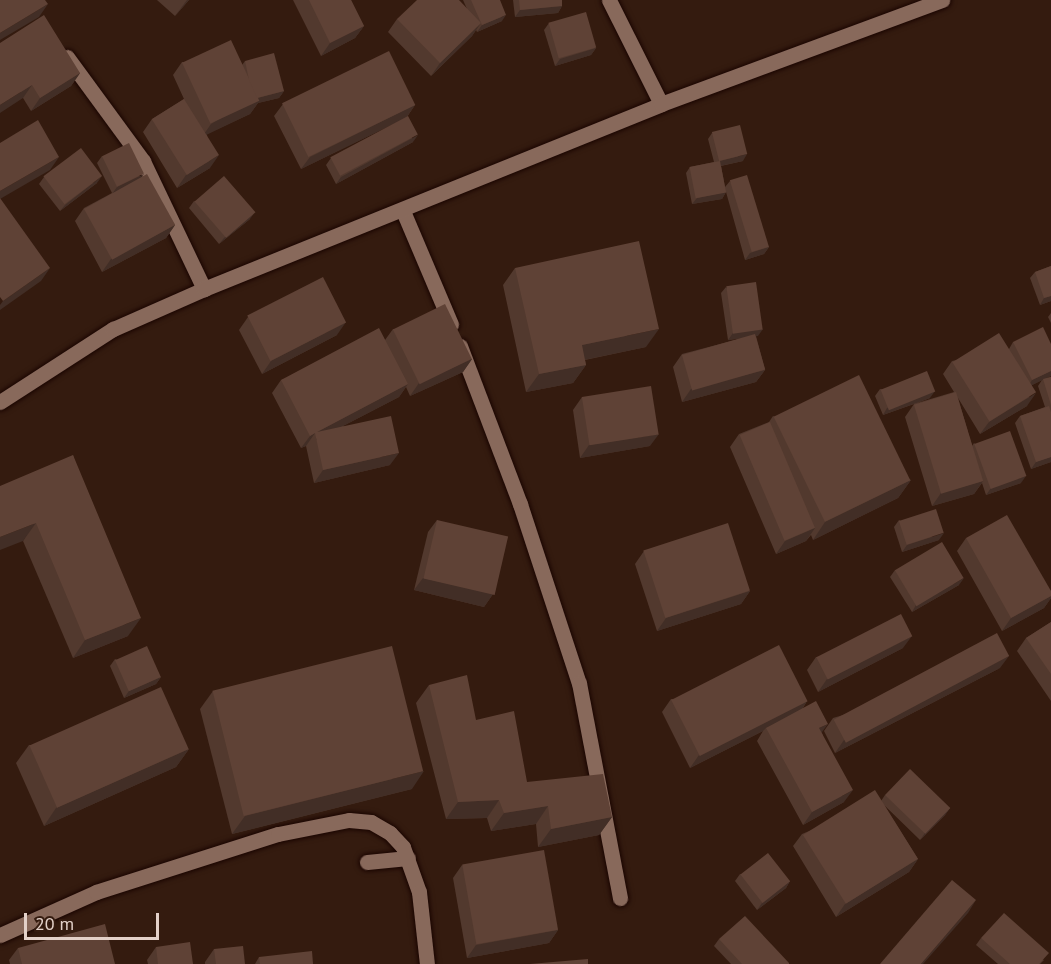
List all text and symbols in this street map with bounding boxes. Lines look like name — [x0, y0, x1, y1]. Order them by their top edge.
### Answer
scale bar — [27, 901, 162, 939]
text: 20 m — [35, 912, 74, 935]

